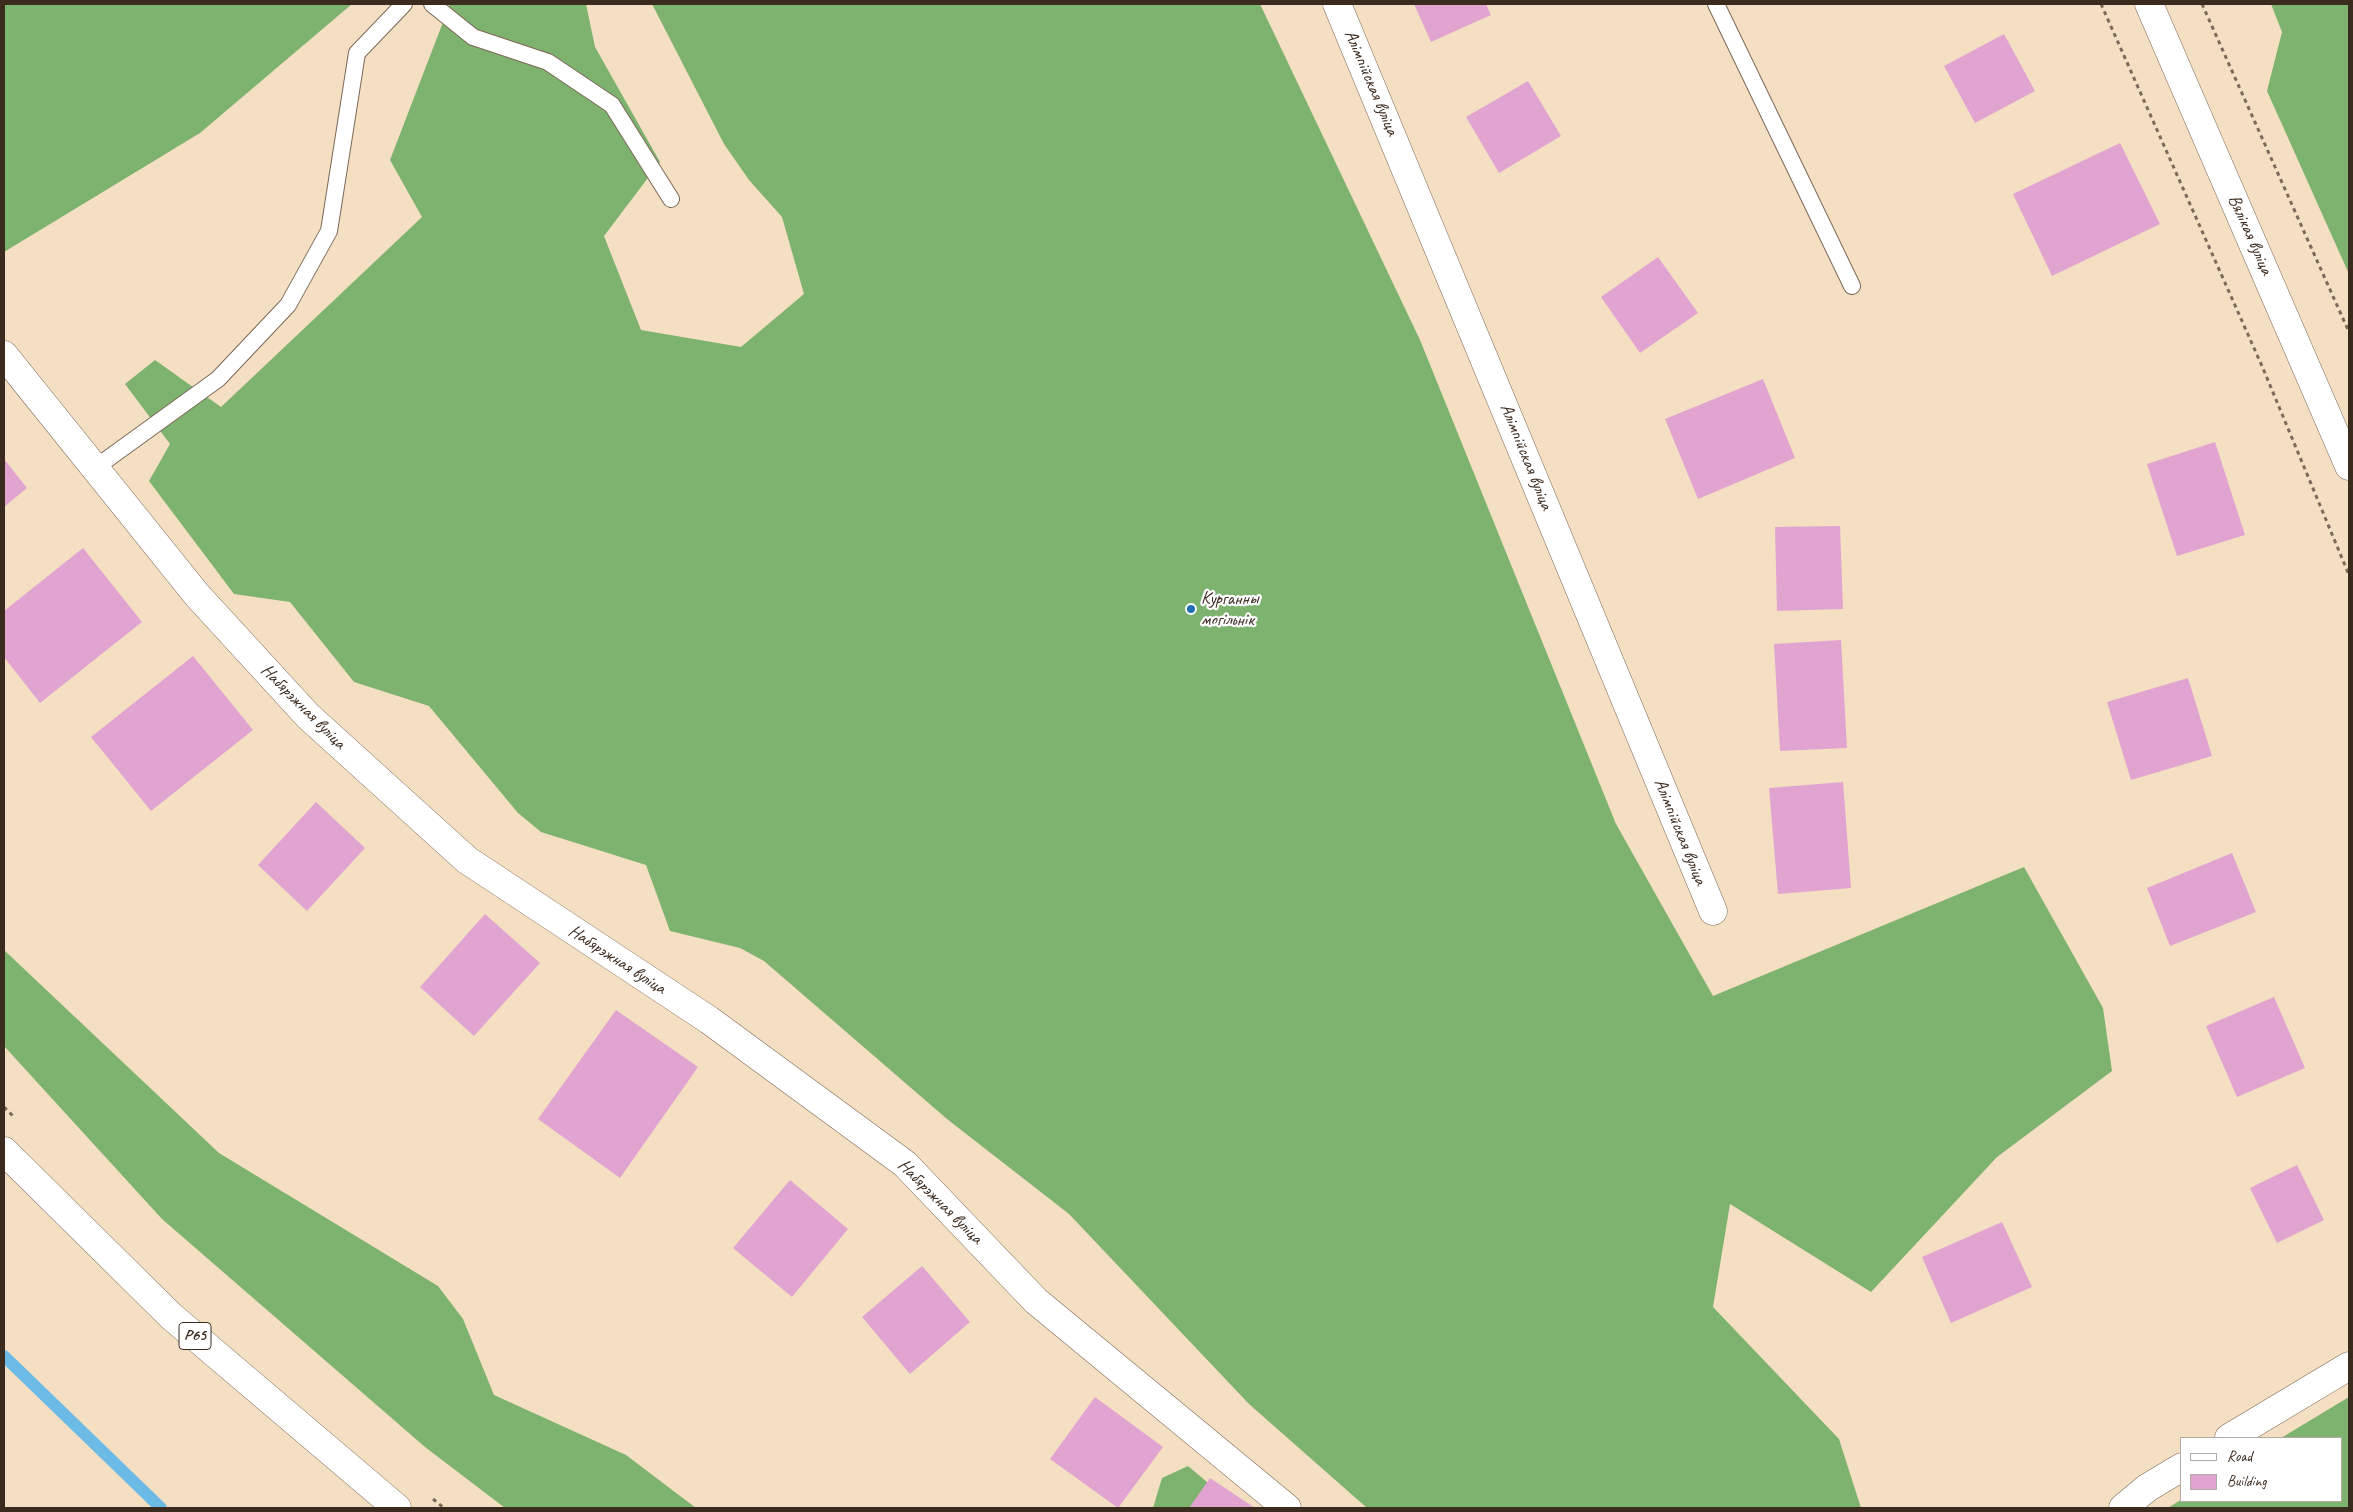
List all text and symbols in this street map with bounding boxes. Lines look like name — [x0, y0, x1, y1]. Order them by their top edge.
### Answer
street label: Алімпійская вуліца — [1339, 27, 1403, 139]
street label: Вялікая вуліца — [2223, 192, 2277, 278]
street label: Алімпійская вуліца — [1495, 401, 1557, 513]
place label: Курганны могільнік — [1201, 588, 1258, 630]
marker: Курганны могільнік — [1185, 603, 1197, 615]
street label: Набярэжная вуліца — [256, 660, 350, 754]
street label: Алімпійская вуліца — [1649, 776, 1711, 888]
street label: Набярэжная вуліца — [564, 921, 670, 999]
street label: Набярэжная вуліца — [893, 1155, 987, 1249]
road number: Р65 — [179, 1322, 211, 1350]
legend — [2180, 1437, 2343, 1502]
text: Road — [2227, 1447, 2252, 1466]
text: Building — [2227, 1472, 2266, 1491]

